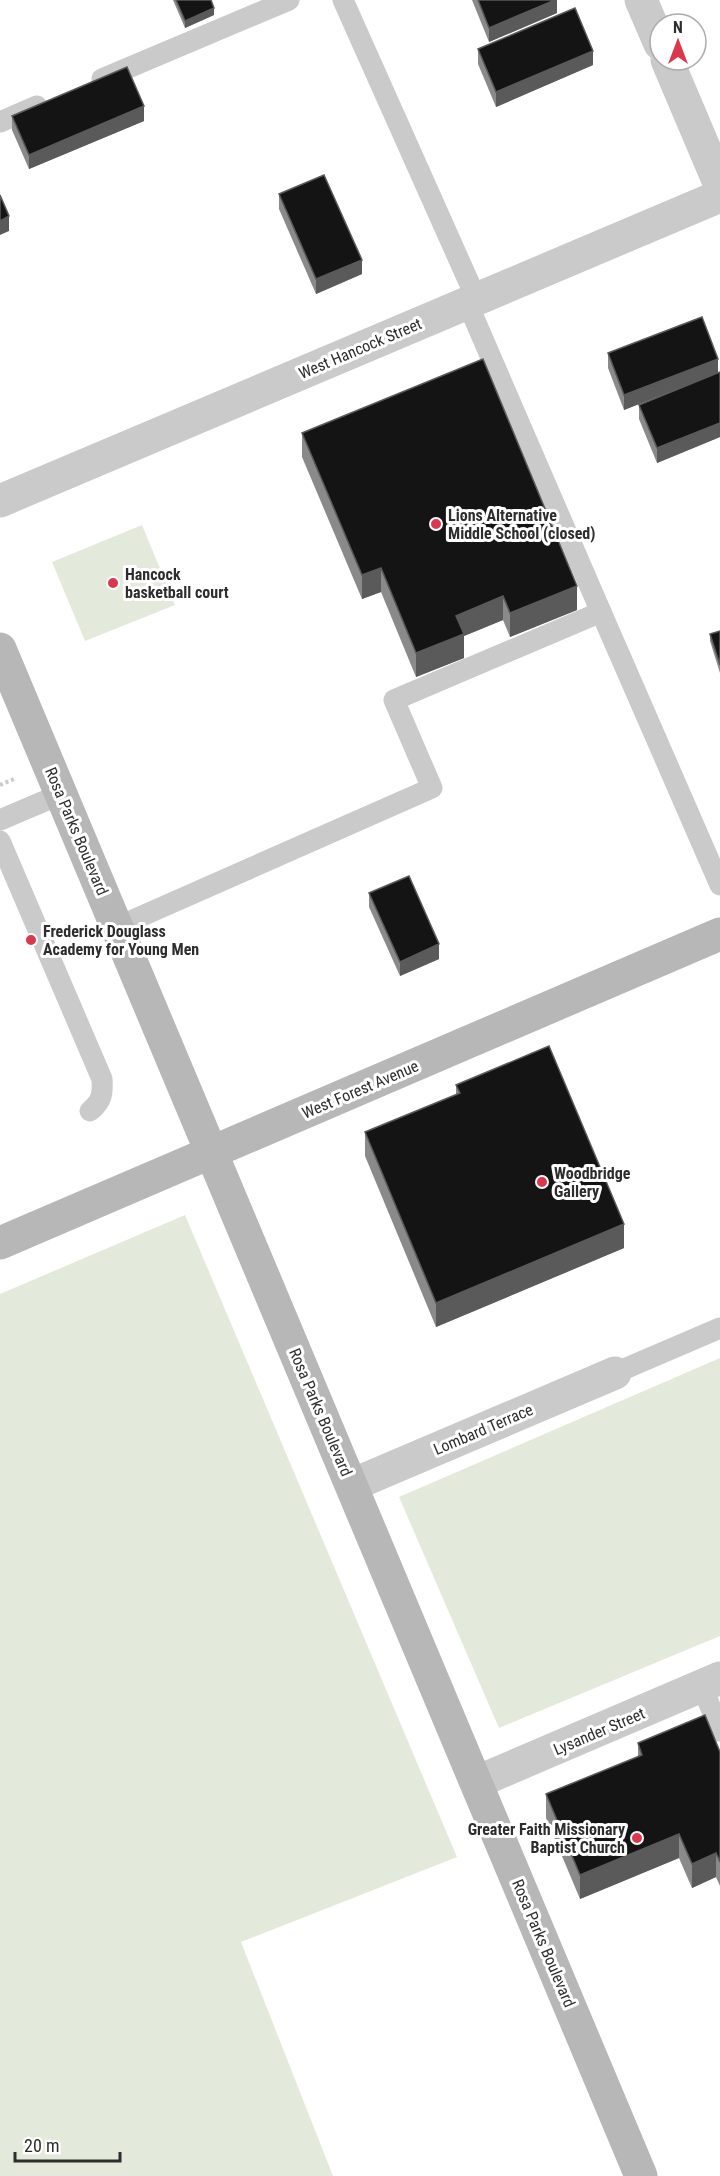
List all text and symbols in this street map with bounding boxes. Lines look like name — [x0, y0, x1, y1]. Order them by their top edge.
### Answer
north arrow — [648, 12, 708, 72]
text: N — [673, 18, 683, 37]
street label: West Hancock Street — [296, 314, 425, 383]
place label: Lions Alternative Middle School (closed) — [448, 506, 595, 543]
marker: Lions Alternative Middle School (closed) — [429, 517, 443, 531]
place label: Hancock basketball court — [125, 565, 229, 602]
marker: Hancock basketball court — [106, 576, 120, 590]
street label: Rosa Parks Boulevard — [41, 764, 112, 898]
place label: Frederick Douglass Academy for Young Men — [43, 922, 199, 959]
marker: Frederick Douglass Academy for Young Men — [24, 933, 38, 947]
street label: West Forest Avenue — [299, 1056, 421, 1123]
place label: Woodbridge Gallery — [554, 1164, 631, 1201]
marker: Woodbridge Gallery — [535, 1175, 549, 1189]
street label: Rosa Parks Boulevard — [285, 1345, 356, 1479]
street label: Lombard Terrace — [431, 1400, 536, 1459]
street label: Lysander Street — [551, 1704, 648, 1759]
place label: Greater Faith Missionary Baptist Church — [468, 1820, 625, 1857]
marker: Greater Faith Missionary Baptist Church — [630, 1831, 644, 1845]
street label: Rosa Parks Boulevard — [508, 1876, 579, 2010]
scale bar — [15, 2125, 120, 2163]
text: 20 m — [24, 2135, 59, 2156]

